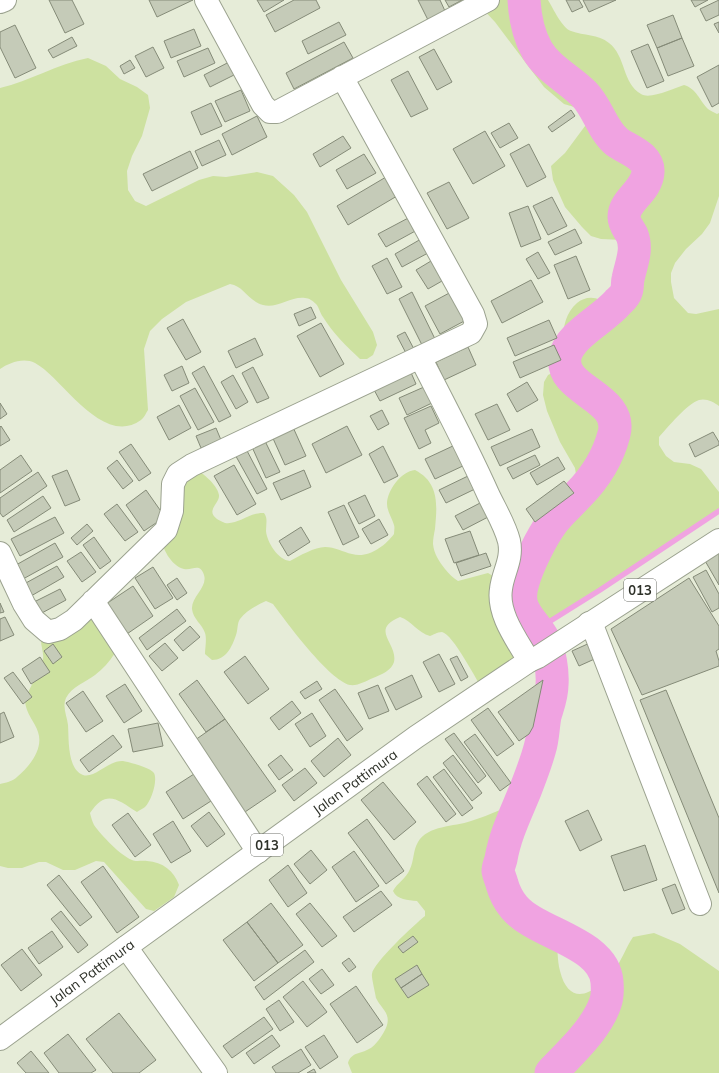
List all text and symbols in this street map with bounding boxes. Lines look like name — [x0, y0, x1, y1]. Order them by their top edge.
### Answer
road number: 013 — [624, 579, 656, 601]
street label: Jalan Pattimura — [309, 745, 401, 819]
road number: 013 — [251, 834, 283, 856]
street label: Jalan Pattimura — [46, 935, 138, 1009]

